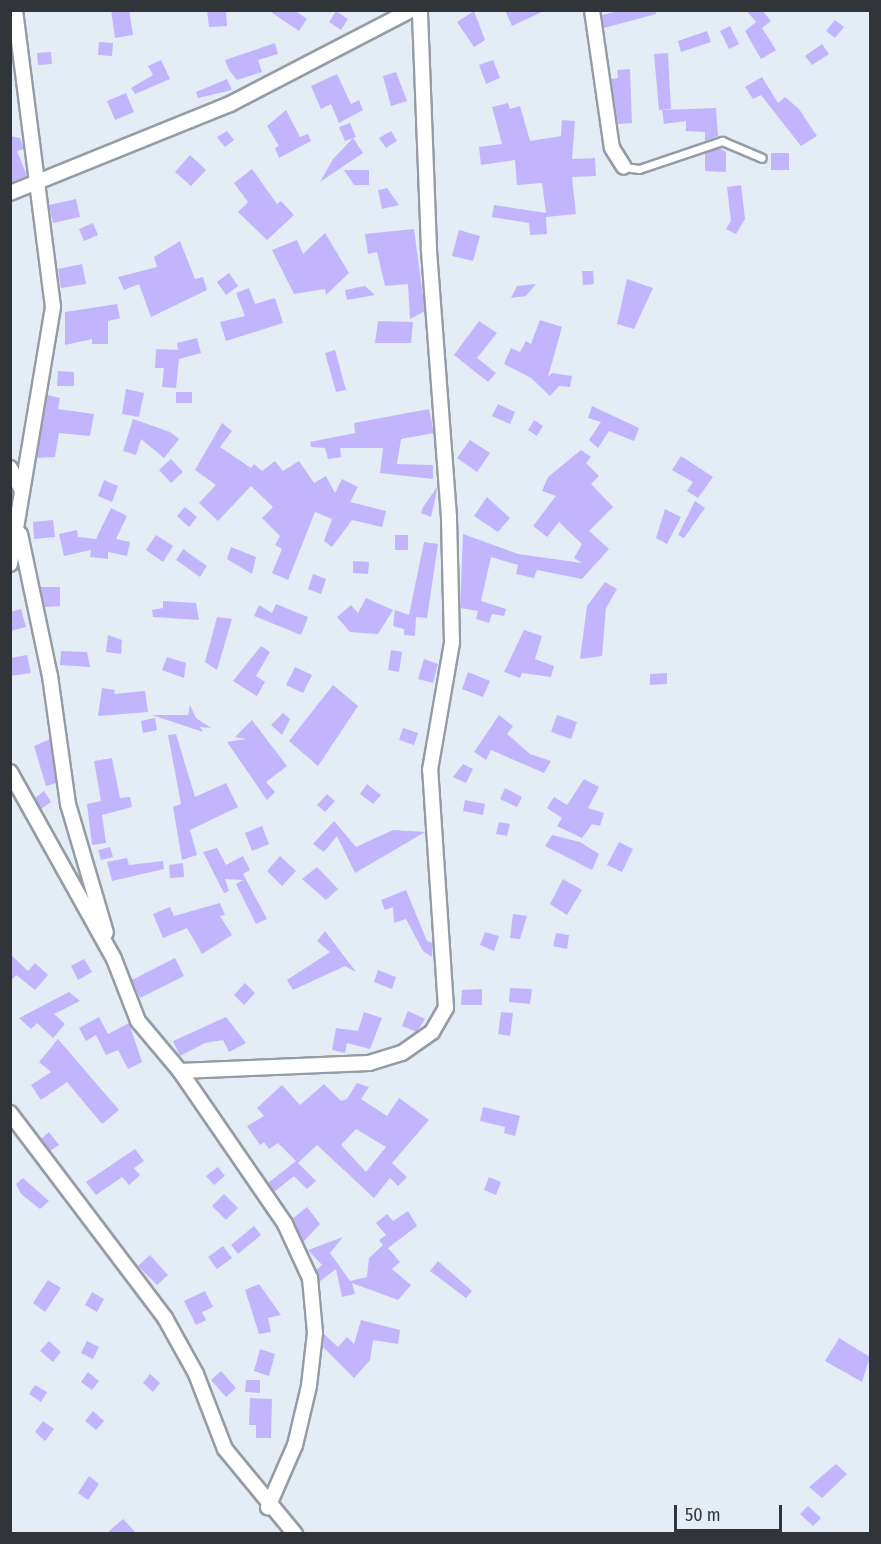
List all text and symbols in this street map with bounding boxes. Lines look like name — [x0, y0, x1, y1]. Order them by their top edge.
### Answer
scale bar — [677, 1493, 785, 1531]
text: 50 m — [685, 1504, 721, 1526]

